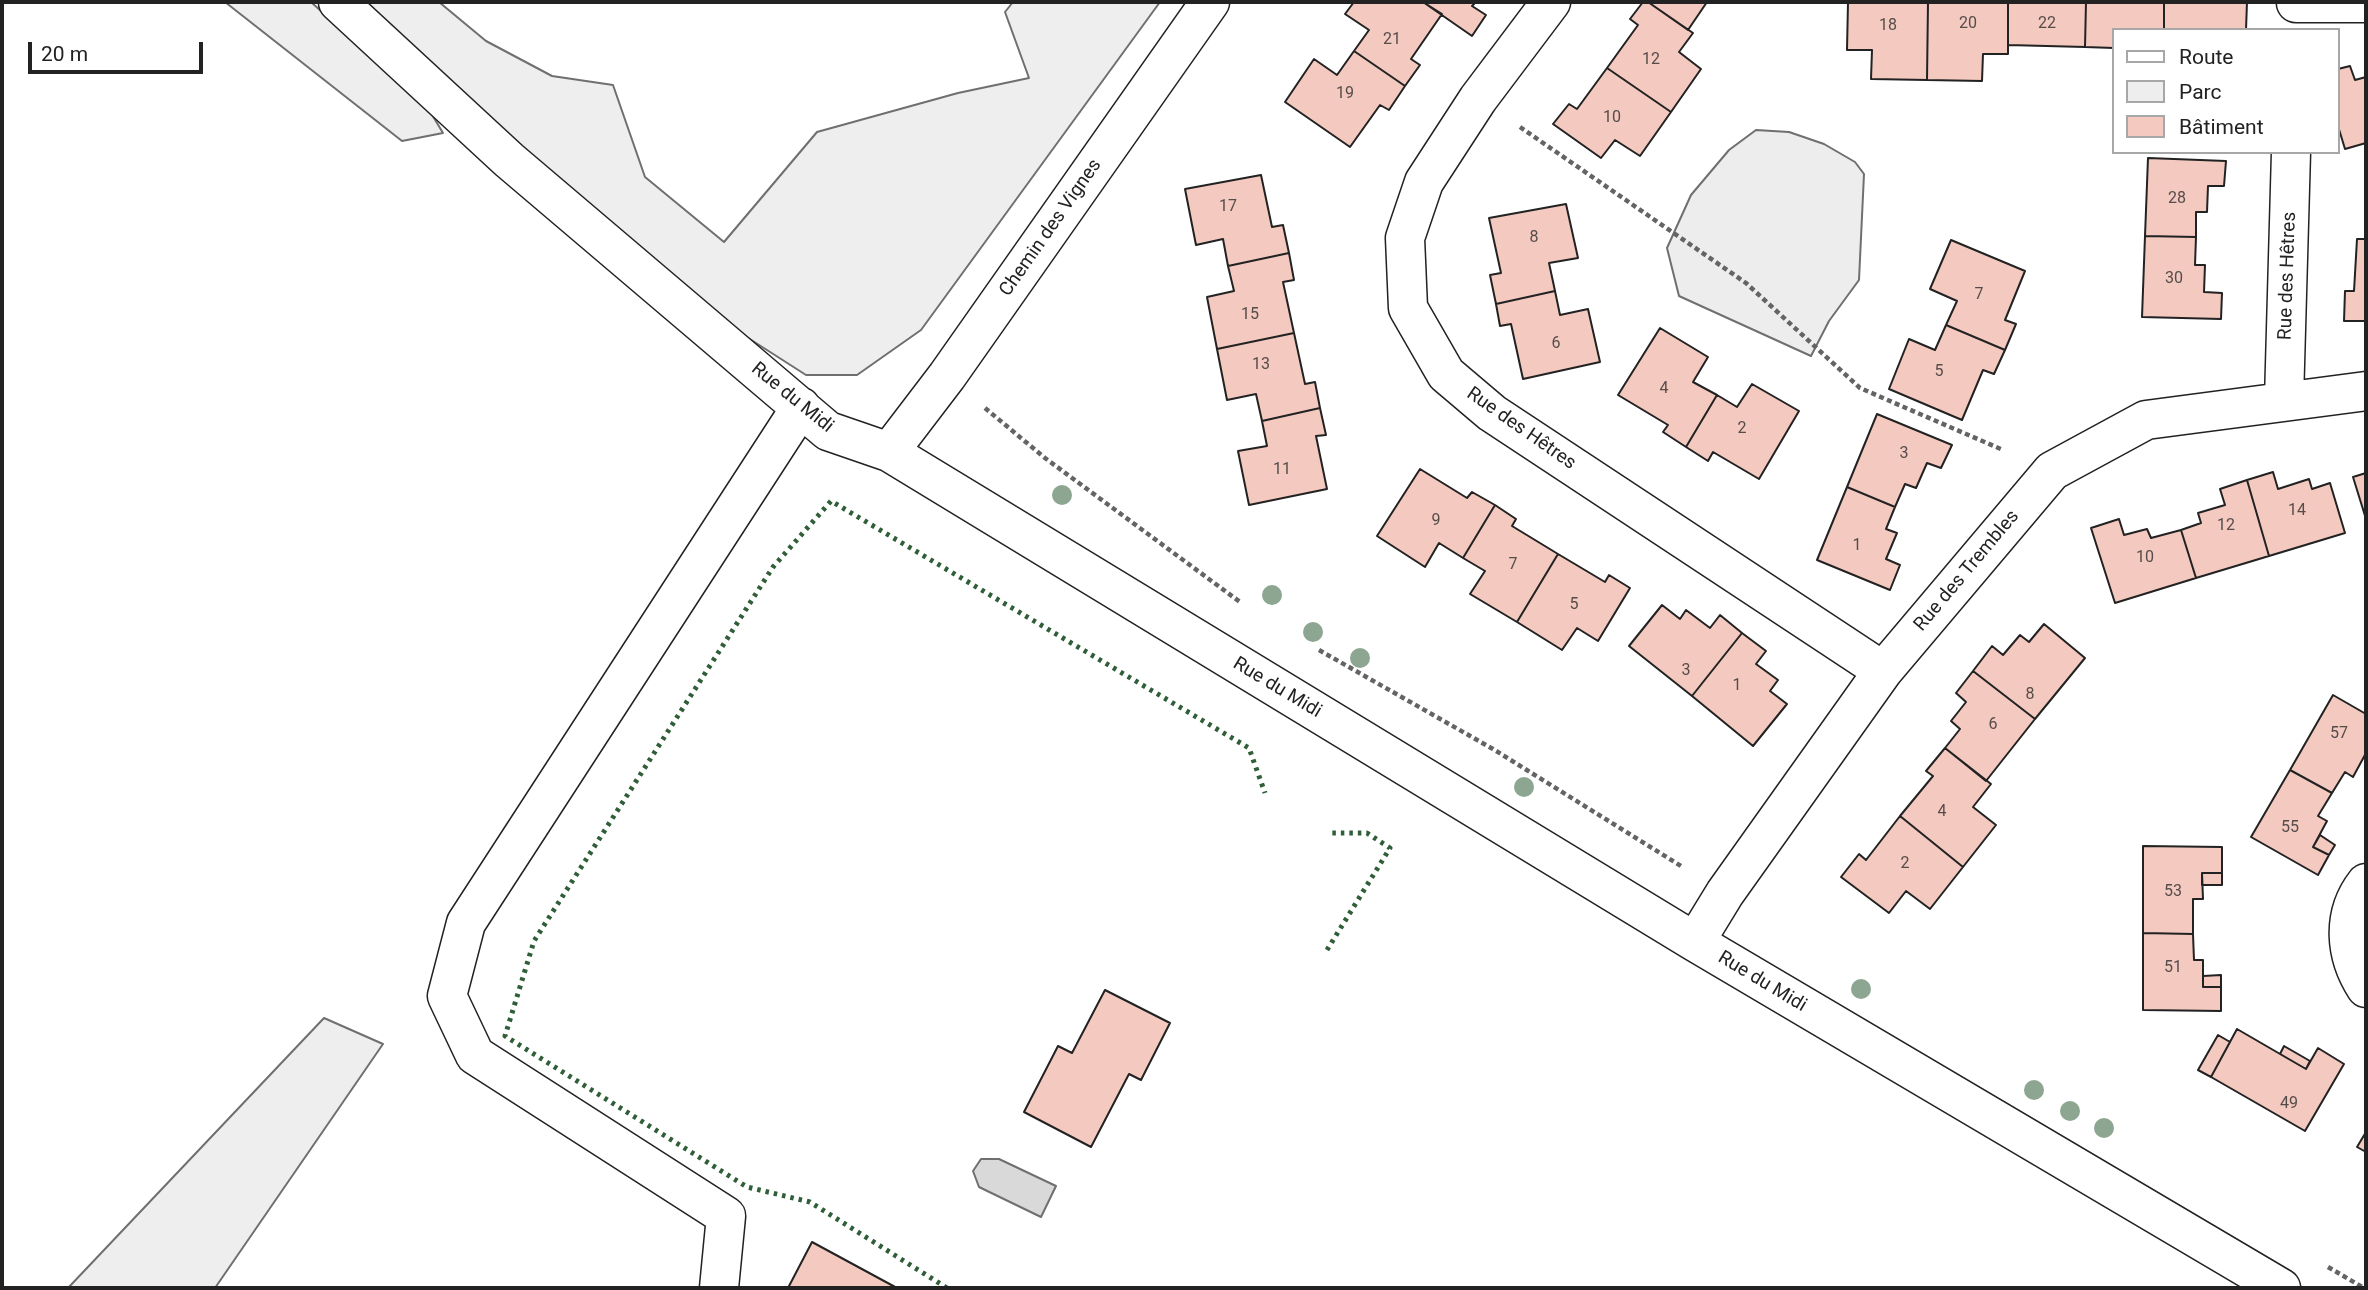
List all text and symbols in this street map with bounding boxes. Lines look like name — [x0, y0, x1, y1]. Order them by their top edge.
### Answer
house number: 20 — [1959, 14, 1977, 34]
house number: 22 — [2038, 14, 2056, 34]
house number: 18 — [1879, 16, 1897, 36]
scale bar — [32, 28, 206, 72]
legend — [2112, 28, 2340, 154]
house number: 21 — [1383, 30, 1401, 50]
text: 20 m — [41, 42, 88, 66]
text: Route — [2179, 45, 2234, 69]
house number: 12 — [1642, 50, 1660, 70]
text: Parc — [2179, 80, 2221, 104]
house number: 19 — [1336, 84, 1354, 104]
house number: 10 — [1603, 108, 1621, 128]
text: Bâtiment — [2179, 115, 2264, 139]
street label: Chemin des Vignes — [995, 155, 1107, 301]
house number: 28 — [2168, 189, 2186, 209]
house number: 17 — [1219, 197, 1237, 217]
street label: Rue des Hêtres — [2274, 212, 2302, 340]
house number: 8 — [1530, 228, 1538, 248]
house number: 30 — [2165, 269, 2183, 289]
house number: 7 — [1975, 285, 1983, 305]
house number: 15 — [1241, 305, 1259, 325]
house number: 6 — [1552, 334, 1560, 354]
house number: 13 — [1252, 355, 1270, 375]
street label: Rue du Midi — [746, 358, 838, 438]
house number: 5 — [1935, 362, 1943, 382]
house number: 4 — [1660, 379, 1668, 399]
street label: Rue des Hêtres — [1462, 383, 1580, 475]
house number: 2 — [1738, 419, 1746, 439]
house number: 3 — [1900, 444, 1908, 464]
house number: 11 — [1273, 460, 1291, 480]
house number: 14 — [2288, 501, 2306, 521]
street label: Rue des Trembles — [1910, 506, 2024, 636]
house number: 9 — [1432, 511, 1440, 531]
house number: 12 — [2217, 516, 2235, 536]
house number: 1 — [1853, 536, 1861, 556]
house number: 10 — [2136, 548, 2154, 568]
house number: 7 — [1509, 555, 1517, 575]
house number: 5 — [1570, 595, 1578, 615]
street label: Rue du Midi — [1229, 653, 1325, 723]
house number: 3 — [1682, 661, 1690, 681]
house number: 1 — [1733, 676, 1741, 696]
house number: 8 — [2026, 685, 2034, 705]
house number: 6 — [1989, 715, 1997, 735]
house number: 57 — [2330, 724, 2348, 744]
house number: 4 — [1938, 802, 1946, 822]
house number: 55 — [2281, 818, 2299, 838]
house number: 2 — [1901, 854, 1909, 874]
house number: 53 — [2164, 882, 2182, 902]
street label: Rue du Midi — [1714, 947, 1810, 1017]
house number: 51 — [2164, 958, 2182, 978]
house number: 49 — [2280, 1094, 2298, 1114]

